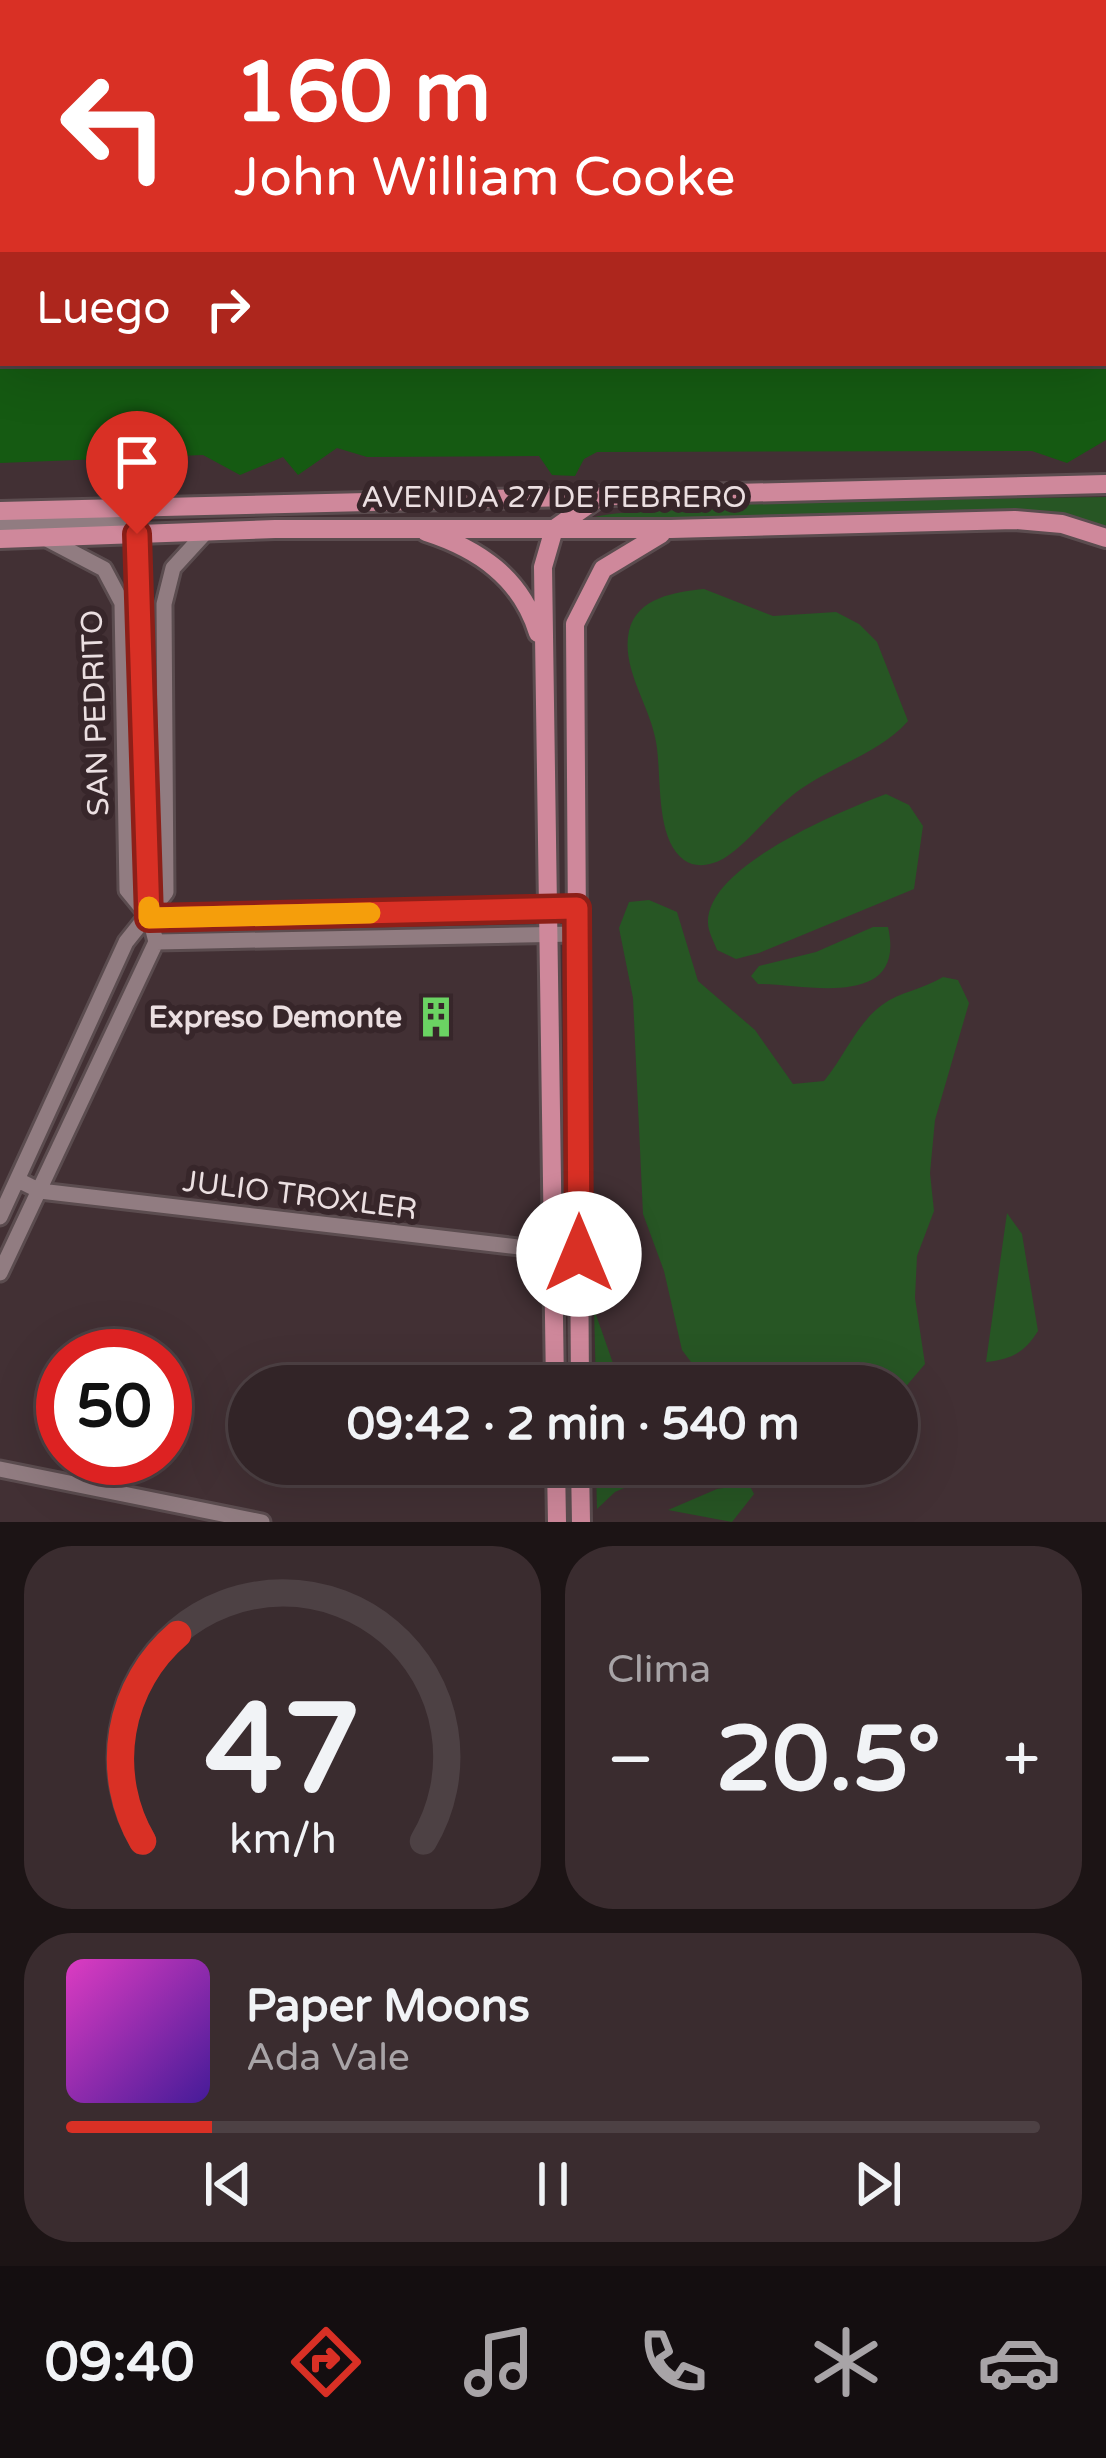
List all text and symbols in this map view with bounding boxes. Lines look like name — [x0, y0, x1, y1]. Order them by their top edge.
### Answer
text: 160 m — [234, 43, 491, 144]
icon: left — [36, 48, 192, 204]
text: John William Cooke — [234, 145, 735, 210]
icon: right — [195, 276, 261, 342]
text: Luego — [36, 282, 171, 336]
pin — [86, 411, 188, 534]
icon: arrive — [104, 429, 170, 495]
street label: AVENIDA 27 DE FEBRERO — [361, 479, 747, 516]
street label: SAN PEDRITO — [73, 609, 118, 817]
building icon: Expreso Demonte — [413, 994, 459, 1040]
place label: Expreso Demonte — [148, 999, 402, 1036]
street label: JULIO TROXLER — [181, 1163, 419, 1228]
position arrow — [516, 1191, 642, 1317]
speed limit sign: 50 — [36, 1329, 192, 1485]
text: 09:42 · 2 min · 540 m — [347, 1398, 799, 1452]
text: Clima — [607, 1646, 711, 1693]
text: 47 — [204, 1675, 361, 1826]
text: 20.5° — [716, 1706, 941, 1815]
text: − — [607, 1720, 654, 1800]
text: + — [1003, 1720, 1040, 1800]
text: km/h — [229, 1813, 336, 1864]
text: Paper Moons — [246, 1980, 530, 2034]
text: Ada Vale — [246, 2034, 410, 2081]
icon: previous — [195, 2151, 261, 2217]
icon: pause — [520, 2151, 586, 2217]
icon: next — [845, 2151, 911, 2217]
icon: directions — [284, 2320, 368, 2404]
icon: music — [457, 2320, 541, 2404]
icon: phone — [631, 2320, 715, 2404]
icon: climate — [804, 2320, 888, 2404]
icon: car — [977, 2320, 1061, 2404]
text: 09:40 — [45, 2330, 194, 2395]

